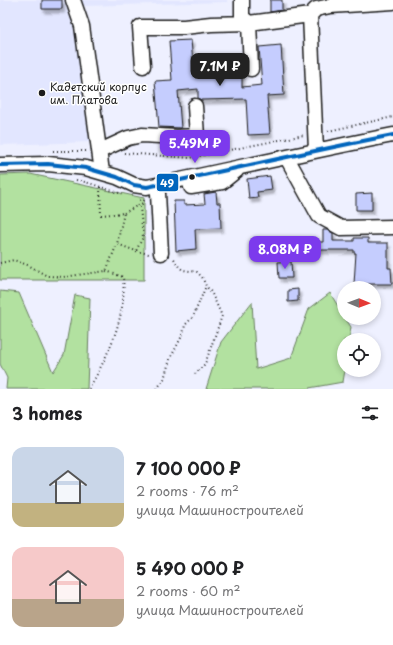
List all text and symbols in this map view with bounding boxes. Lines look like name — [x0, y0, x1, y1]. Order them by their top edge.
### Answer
pin: 7.1M ₽ — [187, 53, 253, 87]
text: 7.1M ₽ — [200, 56, 240, 75]
place label: Кадетский корпус им. Платова — [50, 78, 147, 108]
marker: Кадетский корпус им. Платова — [37, 88, 47, 98]
pin: 5.49M ₽ — [158, 130, 232, 164]
text: 5.49M ₽ — [169, 133, 221, 152]
unlabelled marker — [187, 172, 197, 182]
line badge: 49 — [156, 173, 179, 192]
text: 49 — [160, 174, 174, 191]
pin: 8.08M ₽ — [248, 236, 322, 270]
text: 8.08M ₽ — [258, 239, 312, 258]
north arrow — [337, 281, 381, 325]
map controls — [337, 281, 381, 377]
button: locate — [337, 333, 381, 377]
text: 3 homes — [12, 400, 82, 426]
icon: filters — [359, 402, 381, 424]
text: 7 100 000 ₽ — [136, 455, 241, 481]
icon: home — [44, 463, 92, 511]
text: 2 rooms · 76 m² — [136, 481, 239, 500]
text: улица Машиностроителей — [136, 500, 304, 519]
text: 5 490 000 ₽ — [136, 555, 244, 581]
icon: home — [44, 563, 92, 611]
text: 2 rooms · 60 m² — [136, 581, 241, 600]
text: улица Машиностроителей — [136, 600, 304, 619]

